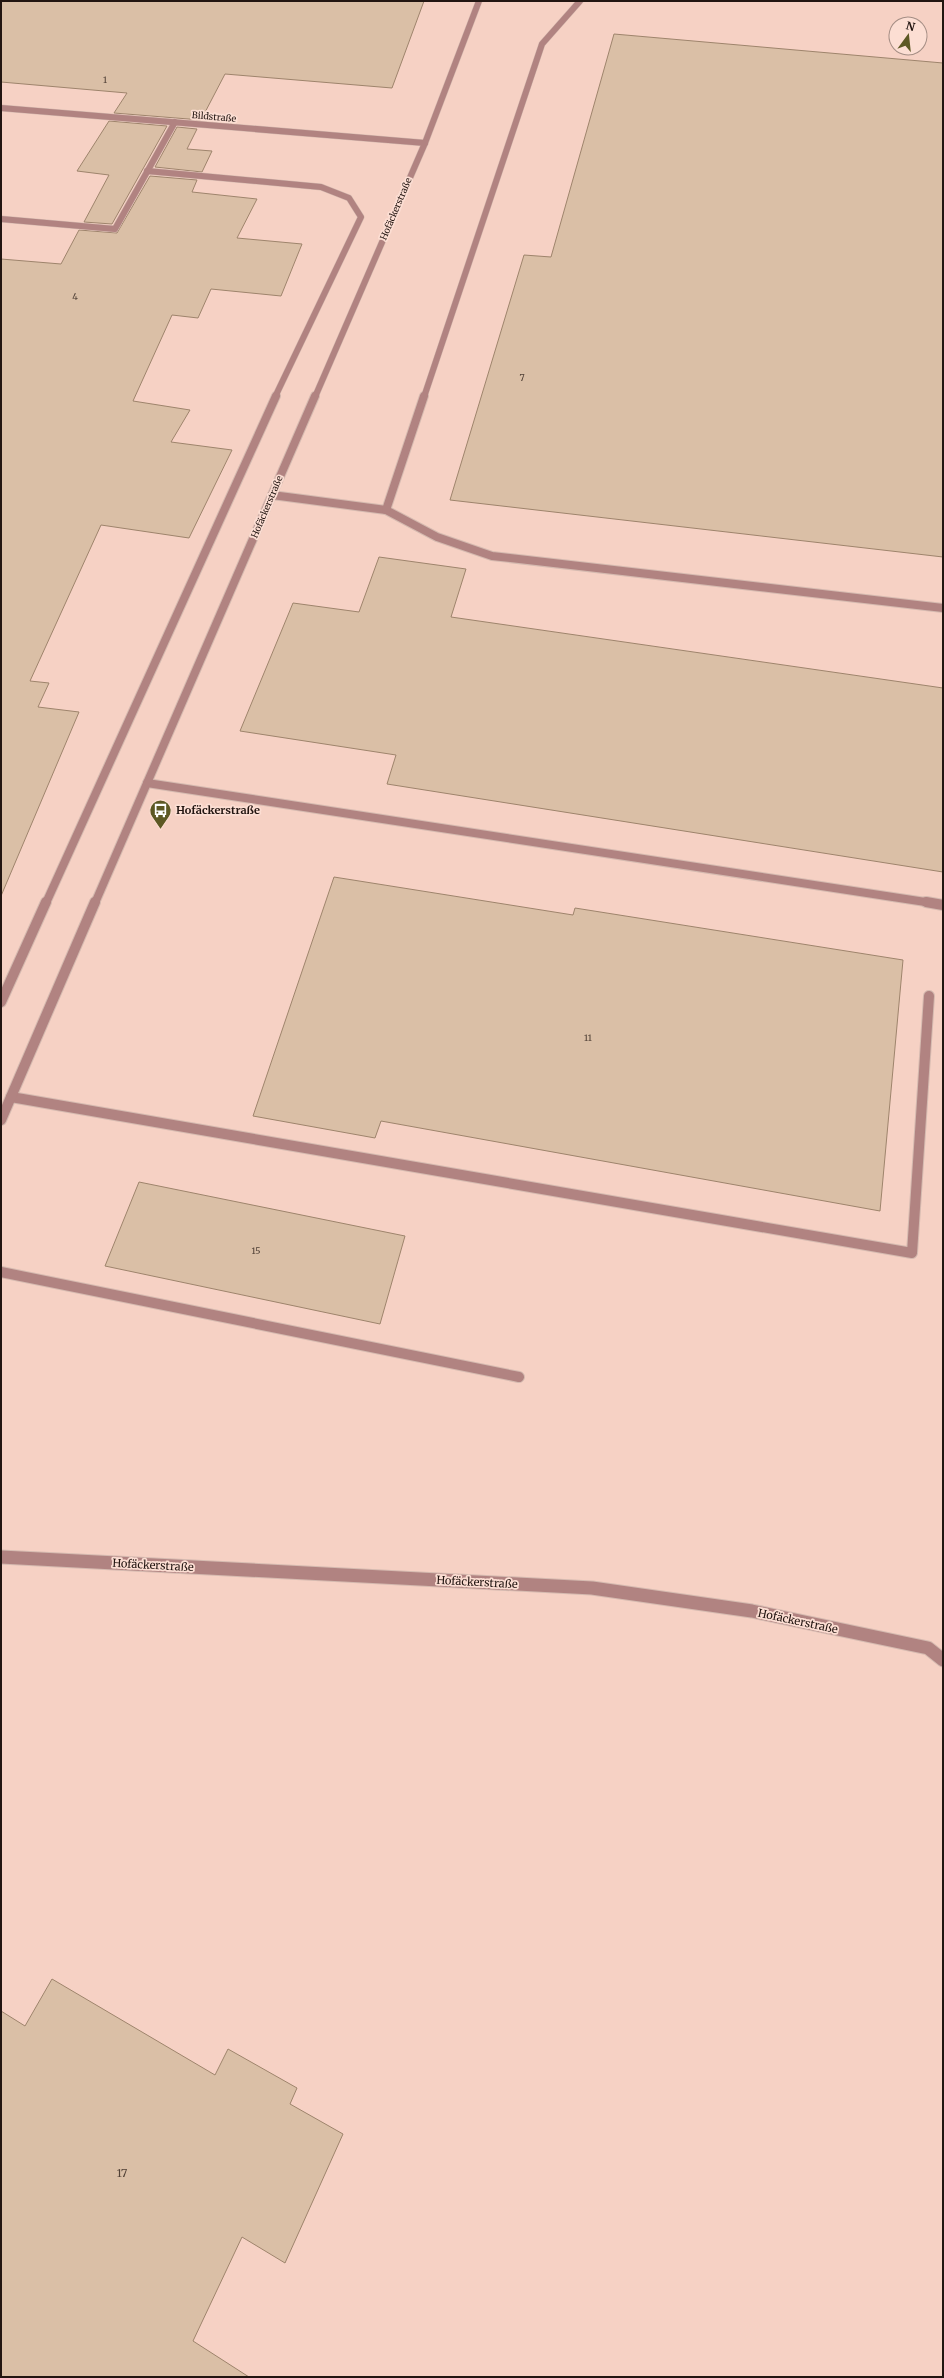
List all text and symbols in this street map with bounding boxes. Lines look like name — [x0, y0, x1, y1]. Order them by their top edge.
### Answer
north arrow — [888, 16, 928, 56]
text: N — [905, 18, 917, 34]
house number: 1 — [103, 74, 107, 85]
street label: Bildstraße — [191, 109, 237, 124]
street label: Hofäckerstraße — [377, 176, 414, 242]
house number: 4 — [72, 291, 78, 302]
house number: 7 — [519, 372, 525, 383]
street label: Hofäckerstraße — [248, 474, 285, 540]
bus stop icon: Hofäckerstraße — [148, 797, 174, 830]
place label: Hofäckerstraße — [176, 803, 260, 817]
house number: 11 — [584, 1032, 592, 1043]
house number: 15 — [251, 1245, 261, 1256]
street label: Hofäckerstraße — [112, 1556, 194, 1574]
street label: Hofäckerstraße — [436, 1573, 518, 1591]
street label: Hofäckerstraße — [757, 1606, 840, 1636]
house number: 17 — [117, 2166, 127, 2180]

